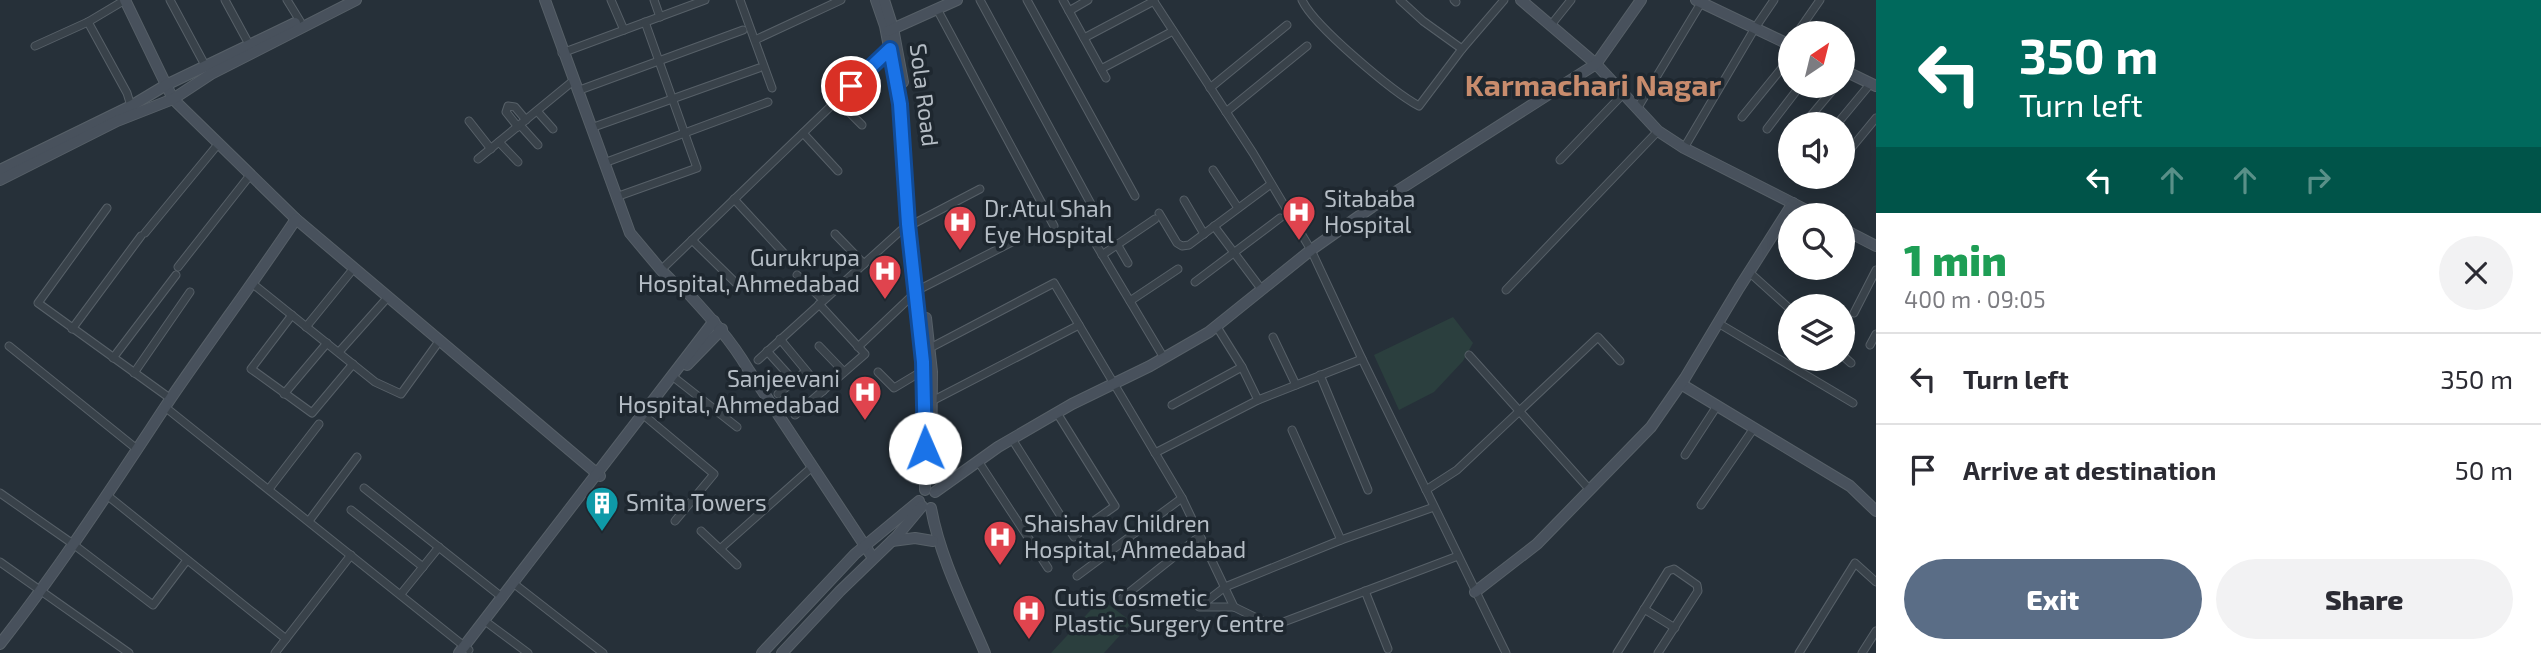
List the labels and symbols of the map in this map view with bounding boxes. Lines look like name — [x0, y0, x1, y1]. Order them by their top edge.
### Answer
north arrow — [1778, 21, 1855, 98]
street label: Sola Road — [905, 42, 945, 148]
pin — [821, 56, 881, 116]
district label: Karmachari Nagar — [1465, 66, 1721, 102]
place label: Sitababa Hospital — [1324, 184, 1415, 238]
hospital icon: Sitababa Hospital — [1280, 193, 1318, 242]
place label: Dr.Atul Shah Eye Hospital — [984, 194, 1114, 248]
hospital icon: Dr.Atul Shah Eye Hospital — [941, 203, 979, 252]
place label: Gurukrupa Hospital, Ahmedabad — [638, 243, 860, 297]
hospital icon: Gurukrupa Hospital, Ahmedabad — [866, 252, 904, 301]
place label: Sanjeevani Hospital, Ahmedabad — [618, 364, 840, 418]
hospital icon: Sanjeevani Hospital, Ahmedabad — [846, 373, 884, 422]
position arrow — [888, 411, 962, 485]
building icon: Smita Towers — [583, 484, 621, 533]
place label: Smita Towers — [626, 488, 767, 516]
place label: Shaishav Children Hospital, Ahmedabad — [1024, 509, 1246, 563]
hospital icon: Shaishav Children Hospital, Ahmedabad — [981, 518, 1019, 567]
place label: Cutis Cosmetic Plastic Surgery Centre — [1054, 583, 1285, 637]
hospital icon: Cutis Cosmetic Plastic Surgery Centre — [1010, 592, 1048, 641]

